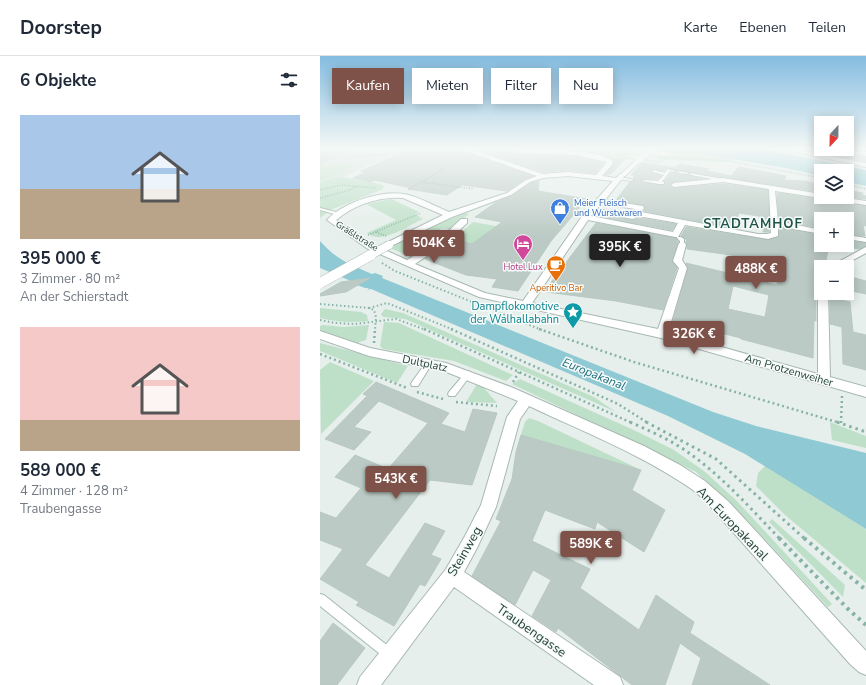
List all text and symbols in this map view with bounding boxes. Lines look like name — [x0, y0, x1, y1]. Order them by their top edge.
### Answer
text: Doorstep — [20, 15, 102, 41]
text: Karte — [684, 18, 717, 37]
text: Ebenen — [739, 18, 786, 37]
text: Teilen — [808, 18, 846, 37]
chip: Kaufen — [332, 68, 404, 104]
chip: Mieten — [412, 68, 483, 104]
chip: Filter — [491, 68, 551, 104]
chip: Neu — [559, 68, 613, 104]
text: 6 Objekte — [20, 69, 96, 92]
icon: filters — [278, 69, 300, 91]
north arrow — [814, 116, 854, 156]
map controls — [814, 116, 854, 300]
icon: home — [124, 141, 196, 213]
button: layers — [814, 164, 854, 204]
shop icon: Meier Fleisch und Wurstwaren — [549, 197, 571, 225]
place label: Meier Fleisch und Wurstwaren — [574, 197, 642, 219]
button: + — [814, 212, 854, 252]
district label: STADTAMHOF — [703, 215, 803, 233]
street label: Gräßlstraße — [333, 218, 381, 254]
pin: 504K € — [401, 230, 467, 264]
hotel icon: Hotel Lux — [512, 233, 534, 261]
text: 504K € — [412, 234, 456, 252]
pin: 395K € — [587, 234, 653, 268]
text: 395K € — [598, 238, 642, 256]
text: 395 000 € — [20, 247, 101, 270]
cafe icon: Aperitivo Bar — [545, 254, 567, 282]
pin: 488K € — [723, 256, 789, 290]
text: 488K € — [734, 260, 778, 278]
button: − — [814, 260, 854, 300]
place label: Hotel Lux — [503, 261, 543, 273]
text: 3 Zimmer · 80 m² — [20, 270, 120, 288]
place label: Aperitivo Bar — [529, 282, 583, 294]
text: An der Schierstadt — [20, 288, 128, 306]
place label: Dampflokomotive der Walhallabahn — [470, 299, 559, 327]
place icon: Dampflokomotive der Walhallabahn — [562, 301, 584, 329]
pin: 326K € — [661, 321, 727, 355]
text: 326K € — [672, 325, 716, 343]
street label: Dultplatz — [401, 351, 449, 376]
street label: Am Protzenweiher — [743, 351, 835, 390]
icon: home — [124, 353, 196, 425]
water label: Europakanal — [560, 354, 628, 394]
text: 589 000 € — [20, 459, 101, 482]
pin: 543K € — [363, 466, 429, 500]
text: 543K € — [374, 470, 418, 488]
text: 4 Zimmer · 128 m² — [20, 482, 128, 500]
street label: Am Europakanal — [692, 483, 772, 565]
text: Traubengasse — [20, 500, 101, 518]
street label: Steinweg — [443, 523, 486, 580]
pin: 589K € — [558, 531, 624, 565]
text: 589K € — [569, 535, 613, 553]
street label: Traubengasse — [493, 600, 570, 662]

